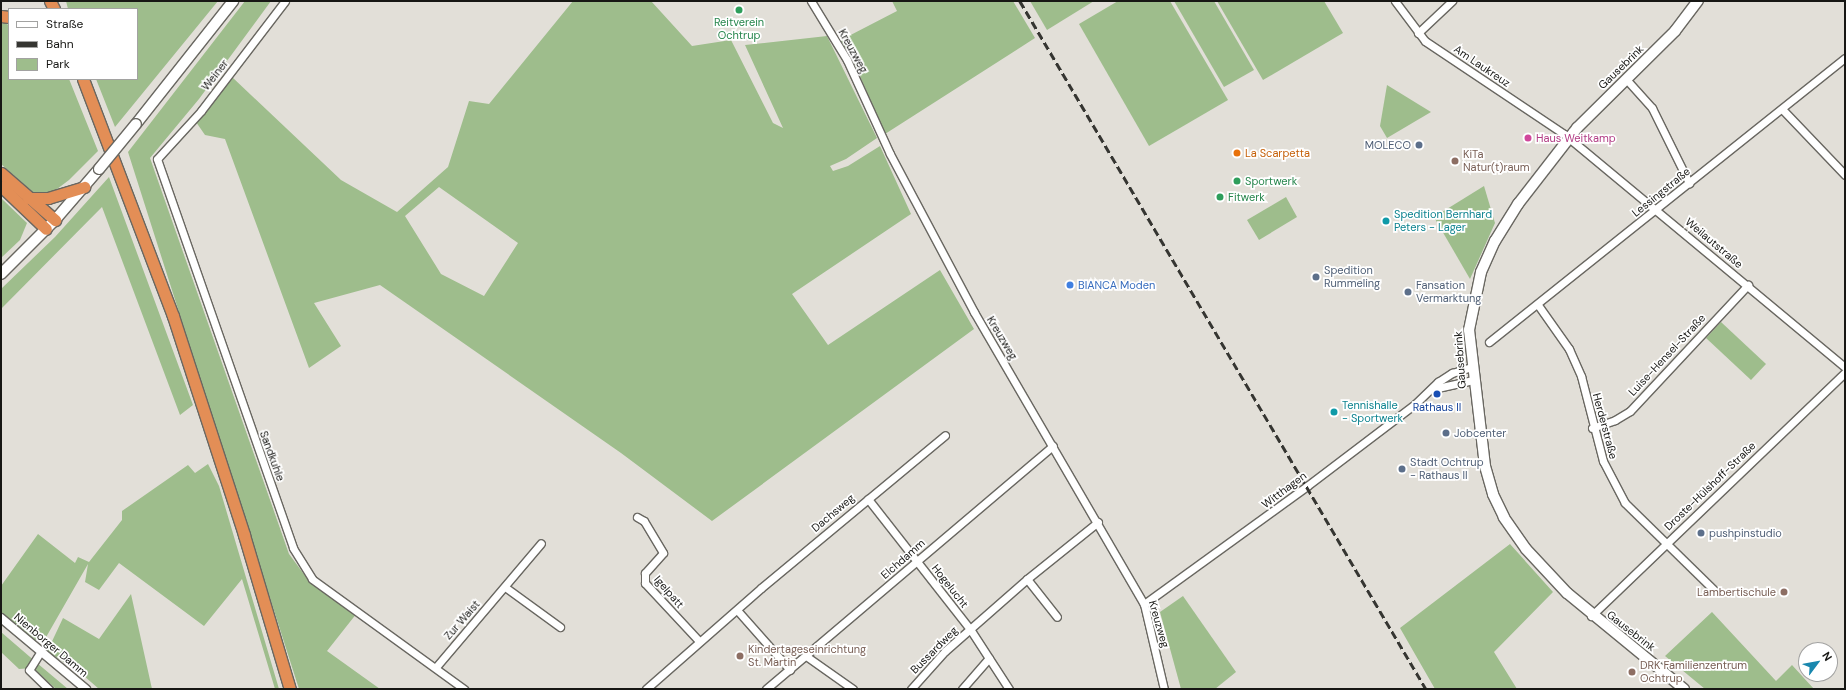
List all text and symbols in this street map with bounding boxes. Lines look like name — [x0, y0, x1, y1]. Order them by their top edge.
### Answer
marker: Reitverein Ochtrup — [734, 5, 744, 15]
legend — [8, 8, 138, 80]
text: Straße — [46, 16, 83, 32]
place label: Reitverein Ochtrup — [714, 16, 764, 42]
street label: Kreuzweg — [835, 27, 871, 75]
text: Bahn — [46, 36, 74, 52]
street label: Am Laukreuz — [1451, 42, 1513, 90]
street label: Gausebrink — [1596, 42, 1646, 92]
text: Park — [46, 56, 70, 72]
street label: Weiner — [199, 57, 231, 93]
place label: Haus Weitkamp — [1536, 131, 1616, 145]
marker: Haus Weitkamp — [1523, 133, 1533, 143]
place label: MOLECO — [1365, 138, 1411, 152]
marker: MOLECO — [1414, 140, 1424, 150]
place label: La Scarpetta — [1245, 146, 1310, 160]
marker: La Scarpetta — [1232, 148, 1242, 158]
place label: KiTa Natur(t)raum — [1463, 148, 1530, 174]
marker: KiTa Natur(t)raum — [1450, 156, 1460, 166]
street label: Lessingstraße — [1629, 165, 1693, 219]
place label: Sportwerk — [1245, 174, 1297, 188]
marker: Sportwerk — [1232, 176, 1242, 186]
place label: Fitwerk — [1228, 190, 1265, 204]
marker: Fitwerk — [1215, 192, 1225, 202]
place label: Spedition Bernhard Peters - Lager — [1394, 208, 1492, 234]
street label: Weilautstraße — [1683, 215, 1745, 271]
marker: Spedition Bernhard Peters - Lager — [1381, 216, 1391, 226]
place label: Spedition Rummeling — [1324, 264, 1380, 290]
marker: Spedition Rummeling — [1311, 272, 1321, 282]
place label: BIANCA Moden — [1078, 278, 1155, 292]
place label: Fansation Vermarktung — [1416, 279, 1481, 305]
marker: BIANCA Moden — [1065, 280, 1075, 290]
marker: Fansation Vermarktung — [1403, 287, 1413, 297]
street label: Luise-Hensel-Straße — [1626, 311, 1708, 399]
street label: Kreuzweg — [984, 314, 1020, 362]
street label: Gausebrink — [1451, 331, 1469, 389]
marker: Rathaus II — [1432, 389, 1442, 399]
street label: Herderstraße — [1590, 392, 1620, 460]
place label: Tennishalle - Sportwerk — [1342, 399, 1403, 425]
place label: Rathaus II — [1413, 400, 1461, 414]
marker: Tennishalle - Sportwerk — [1329, 407, 1339, 417]
place label: Jobcenter — [1454, 426, 1506, 440]
marker: Jobcenter — [1441, 428, 1451, 438]
street label: Sandkuhle — [257, 429, 287, 483]
street label: Droste-Hülshoff-Straße — [1662, 439, 1758, 533]
place label: Stadt Ochtrup - Rathaus II — [1410, 456, 1484, 482]
marker: Stadt Ochtrup - Rathaus II — [1397, 464, 1407, 474]
street label: Witthagen — [1259, 469, 1309, 511]
street label: Dachsweg — [809, 491, 857, 535]
place label: pushpinstudio — [1709, 526, 1782, 540]
marker: pushpinstudio — [1696, 528, 1706, 538]
street label: Elchdamm — [878, 536, 928, 582]
street label: Hogelucht — [929, 562, 971, 610]
street label: Igelpatt — [651, 573, 687, 611]
place label: Lambertischule — [1697, 585, 1776, 599]
marker: Lambertischule — [1779, 587, 1789, 597]
street label: Zur Waist — [441, 598, 483, 642]
street label: Kreuzweg — [1146, 599, 1172, 649]
street label: Gausebrink — [1604, 608, 1658, 654]
street label: Nienborger Damm — [11, 610, 91, 680]
street label: Bussardweg — [908, 624, 960, 676]
north arrow — [1798, 642, 1838, 682]
place label: Kindertageseinrichtung St. Martin — [748, 643, 866, 669]
text: N — [1819, 649, 1835, 663]
marker: Kindertageseinrichtung St. Martin — [735, 651, 745, 661]
place label: DRK Familienzentrum Ochtrup — [1640, 659, 1747, 685]
marker: DRK Familienzentrum Ochtrup — [1627, 667, 1637, 677]

